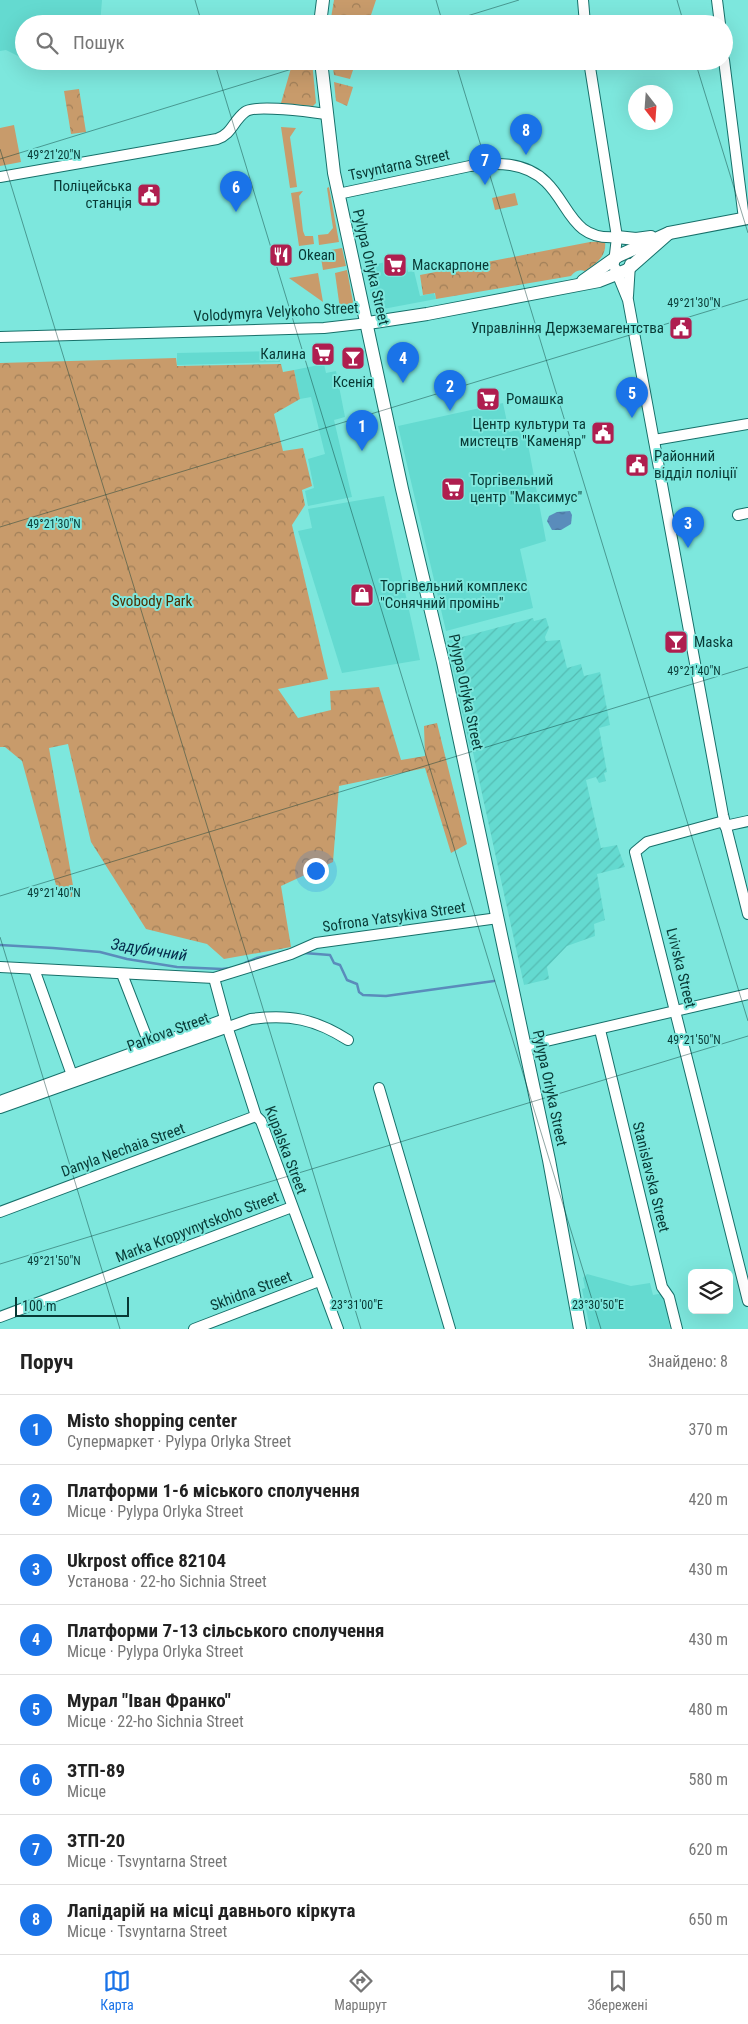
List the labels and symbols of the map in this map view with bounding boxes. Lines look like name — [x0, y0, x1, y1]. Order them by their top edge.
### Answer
north arrow — [628, 85, 673, 130]
pin: 8 — [510, 114, 542, 155]
pin: 7 — [469, 144, 501, 185]
street label: Tsvyntarna Street — [347, 145, 451, 185]
text: 49°21'20"N — [27, 148, 81, 162]
pin: 6 — [220, 171, 252, 212]
place label: Поліцейська станція — [53, 177, 132, 212]
public building icon: Поліцейська станція — [136, 182, 162, 208]
street label: Pylypa Orlyka Street — [349, 207, 393, 327]
restaurant icon: Okean — [268, 242, 294, 268]
place label: Okean — [298, 246, 335, 264]
supermarket icon: Маскарпоне — [382, 252, 408, 278]
place label: Маскарпоне — [412, 256, 489, 274]
text: 49°21'30"N — [667, 296, 721, 310]
street label: Volodymyra Velykoho Street — [193, 299, 359, 325]
public building icon: Управління Держземагентства — [668, 315, 694, 341]
place label: Управління Держземагентства — [471, 319, 664, 337]
supermarket icon: Калина — [310, 341, 336, 367]
pin: 4 — [387, 342, 419, 383]
place label: Калина — [260, 345, 306, 363]
bar icon: Ксенія — [340, 345, 366, 371]
pin: 2 — [434, 370, 466, 411]
place label: Ксенія — [333, 373, 373, 391]
pin: 5 — [616, 377, 648, 418]
supermarket icon: Ромашка — [475, 386, 501, 412]
place label: Ромашка — [506, 390, 564, 408]
pin: 1 — [346, 410, 378, 451]
place label: Центр культури та мистецтв "Каменяр" — [460, 415, 586, 450]
public building icon: Центр культури та мистецтв "Каменяр" — [590, 420, 616, 446]
place label: Районний відділ поліції — [654, 447, 738, 482]
public building icon: Районний відділ поліції — [624, 452, 650, 478]
place label: Торгівельний центр "Максимус" — [470, 471, 582, 506]
supermarket icon: Торгівельний центр "Максимус" — [440, 476, 466, 502]
pin: 3 — [672, 507, 704, 548]
text: 49°21'30"N — [27, 517, 81, 531]
place label: Торгівельний комплекс "Сонячний промінь" — [380, 577, 527, 612]
shop icon: Торгівельний комплекс "Сонячний промінь" — [349, 582, 375, 608]
park label: Svobody Park — [112, 592, 192, 610]
bar icon: Maska — [663, 629, 689, 655]
street label: Pylypa Orlyka Street — [445, 632, 487, 752]
place label: Maska — [694, 633, 733, 651]
text: 49°21'40"N — [667, 664, 721, 678]
your location — [303, 858, 329, 884]
text: 49°21'40"N — [27, 886, 81, 900]
street label: Sofrona Yatsykiva Street — [321, 898, 467, 936]
street label: Lvivska Street — [662, 926, 700, 1010]
water label: Задубичний — [110, 934, 188, 965]
street label: Parkova Street — [124, 1009, 212, 1055]
street label: Pylypa Orlyka Street — [529, 1028, 571, 1148]
text: 49°21'50"N — [667, 1033, 721, 1047]
street label: Kupalska Street — [261, 1104, 311, 1196]
street label: Danyla Nechaia Street — [59, 1119, 187, 1181]
street label: Stanislavska Street — [629, 1120, 673, 1234]
street label: Marka Kropyvnytskoho Street — [113, 1188, 281, 1266]
text: 49°21'50"N — [27, 1254, 81, 1268]
street label: Skhidna Street — [208, 1267, 294, 1315]
scale bar — [15, 1294, 129, 1317]
text: 23°31'00"E — [331, 1298, 383, 1312]
text: 23°30'50"E — [572, 1298, 624, 1312]

